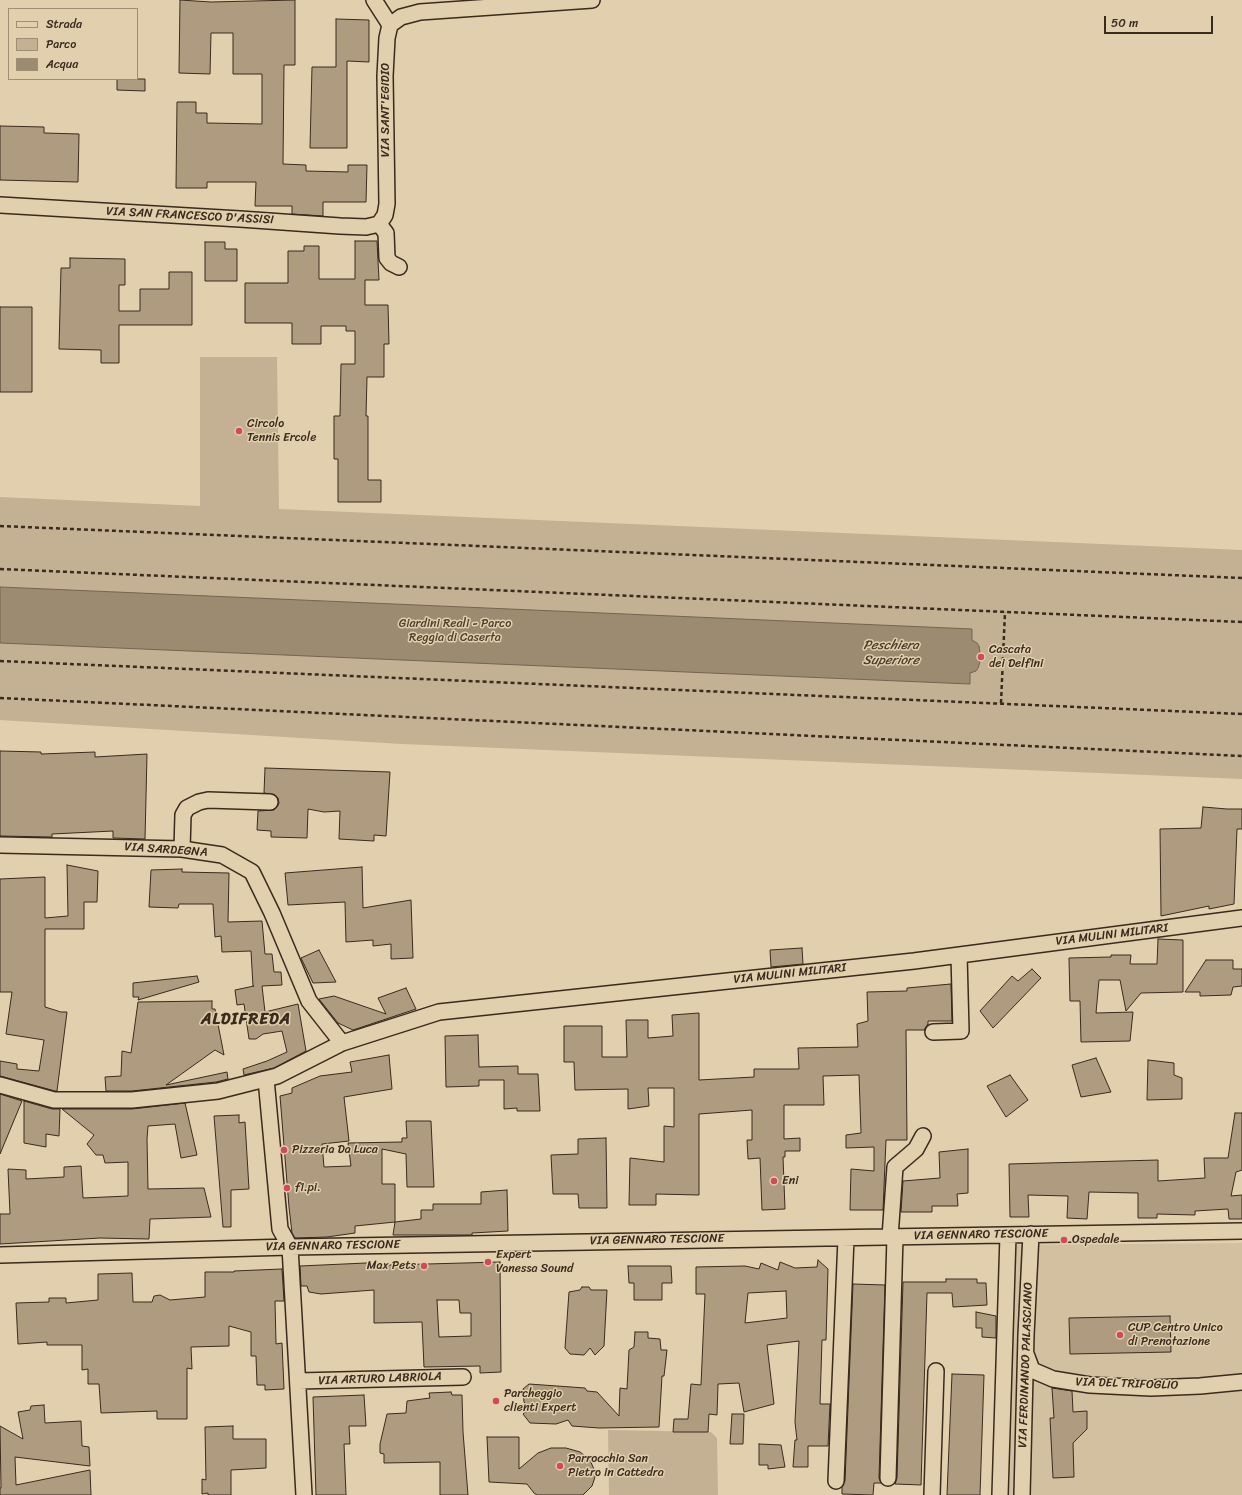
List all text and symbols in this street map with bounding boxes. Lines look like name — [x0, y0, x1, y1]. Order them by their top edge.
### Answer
legend — [8, 8, 138, 80]
scale bar — [1106, 8, 1215, 34]
text: 50 m — [1111, 12, 1138, 34]
text: Strada — [46, 13, 82, 35]
text: Parco — [46, 33, 76, 55]
text: Acqua — [46, 53, 78, 75]
street label: VIA SANT'EGIDIO — [379, 63, 393, 157]
street label: VIA SAN FRANCESCO D'ASSISI — [106, 204, 274, 228]
place label: Circolo Tennis Ercole — [247, 417, 316, 445]
marker: Circolo Tennis Ercole — [234, 426, 244, 436]
park label: Giardini Reali - Parco Reggia di Caserta — [399, 617, 511, 645]
water label: Peschiera Superiore — [863, 638, 919, 669]
place label: Cascata dei Delfini — [989, 643, 1043, 671]
marker: Cascata dei Delfini — [976, 652, 986, 662]
street label: VIA SARDEGNA — [124, 840, 208, 860]
street label: VIA MULINI MILITARI — [1055, 921, 1169, 949]
street label: VIA MULINI MILITARI — [733, 961, 847, 987]
district label: ALDIFREDA — [202, 1010, 290, 1030]
place label: Pizzeria Da Luca — [292, 1143, 378, 1157]
marker: Pizzeria Da Luca — [279, 1145, 289, 1155]
place label: Eni — [782, 1174, 798, 1188]
marker: Eni — [769, 1176, 779, 1186]
place label: fi.pi. — [295, 1181, 321, 1195]
marker: fi.pi. — [282, 1183, 292, 1193]
street label: VIA GENNARO TESCIONE — [914, 1227, 1048, 1243]
street label: VIA GENNARO TESCIONE — [590, 1232, 724, 1248]
place label: Ospedale — [1072, 1233, 1119, 1247]
marker: Ospedale — [1059, 1235, 1069, 1245]
street label: VIA GENNARO TESCIONE — [266, 1238, 400, 1254]
place label: Expert Vanessa Sound — [496, 1248, 573, 1276]
marker: Expert Vanessa Sound — [483, 1257, 493, 1267]
place label: Max Pets — [367, 1259, 416, 1273]
marker: Max Pets — [419, 1261, 429, 1271]
street label: VIA FERDINANDO PALASCIANO — [1016, 1282, 1036, 1448]
place label: CUP Centro Unico di Prenotazione — [1128, 1321, 1223, 1349]
marker: CUP Centro Unico di Prenotazione — [1115, 1330, 1125, 1340]
street label: VIA ARTURO LABRIOLA — [318, 1370, 442, 1388]
street label: VIA DEL TRIFOGLIO — [1075, 1375, 1179, 1393]
place label: Parcheggio clienti Expert — [504, 1387, 577, 1415]
marker: Parcheggio clienti Expert — [491, 1396, 501, 1406]
place label: Parrocchia San Pietro in Cattedra — [568, 1452, 664, 1480]
marker: Parrocchia San Pietro in Cattedra — [555, 1461, 565, 1471]

